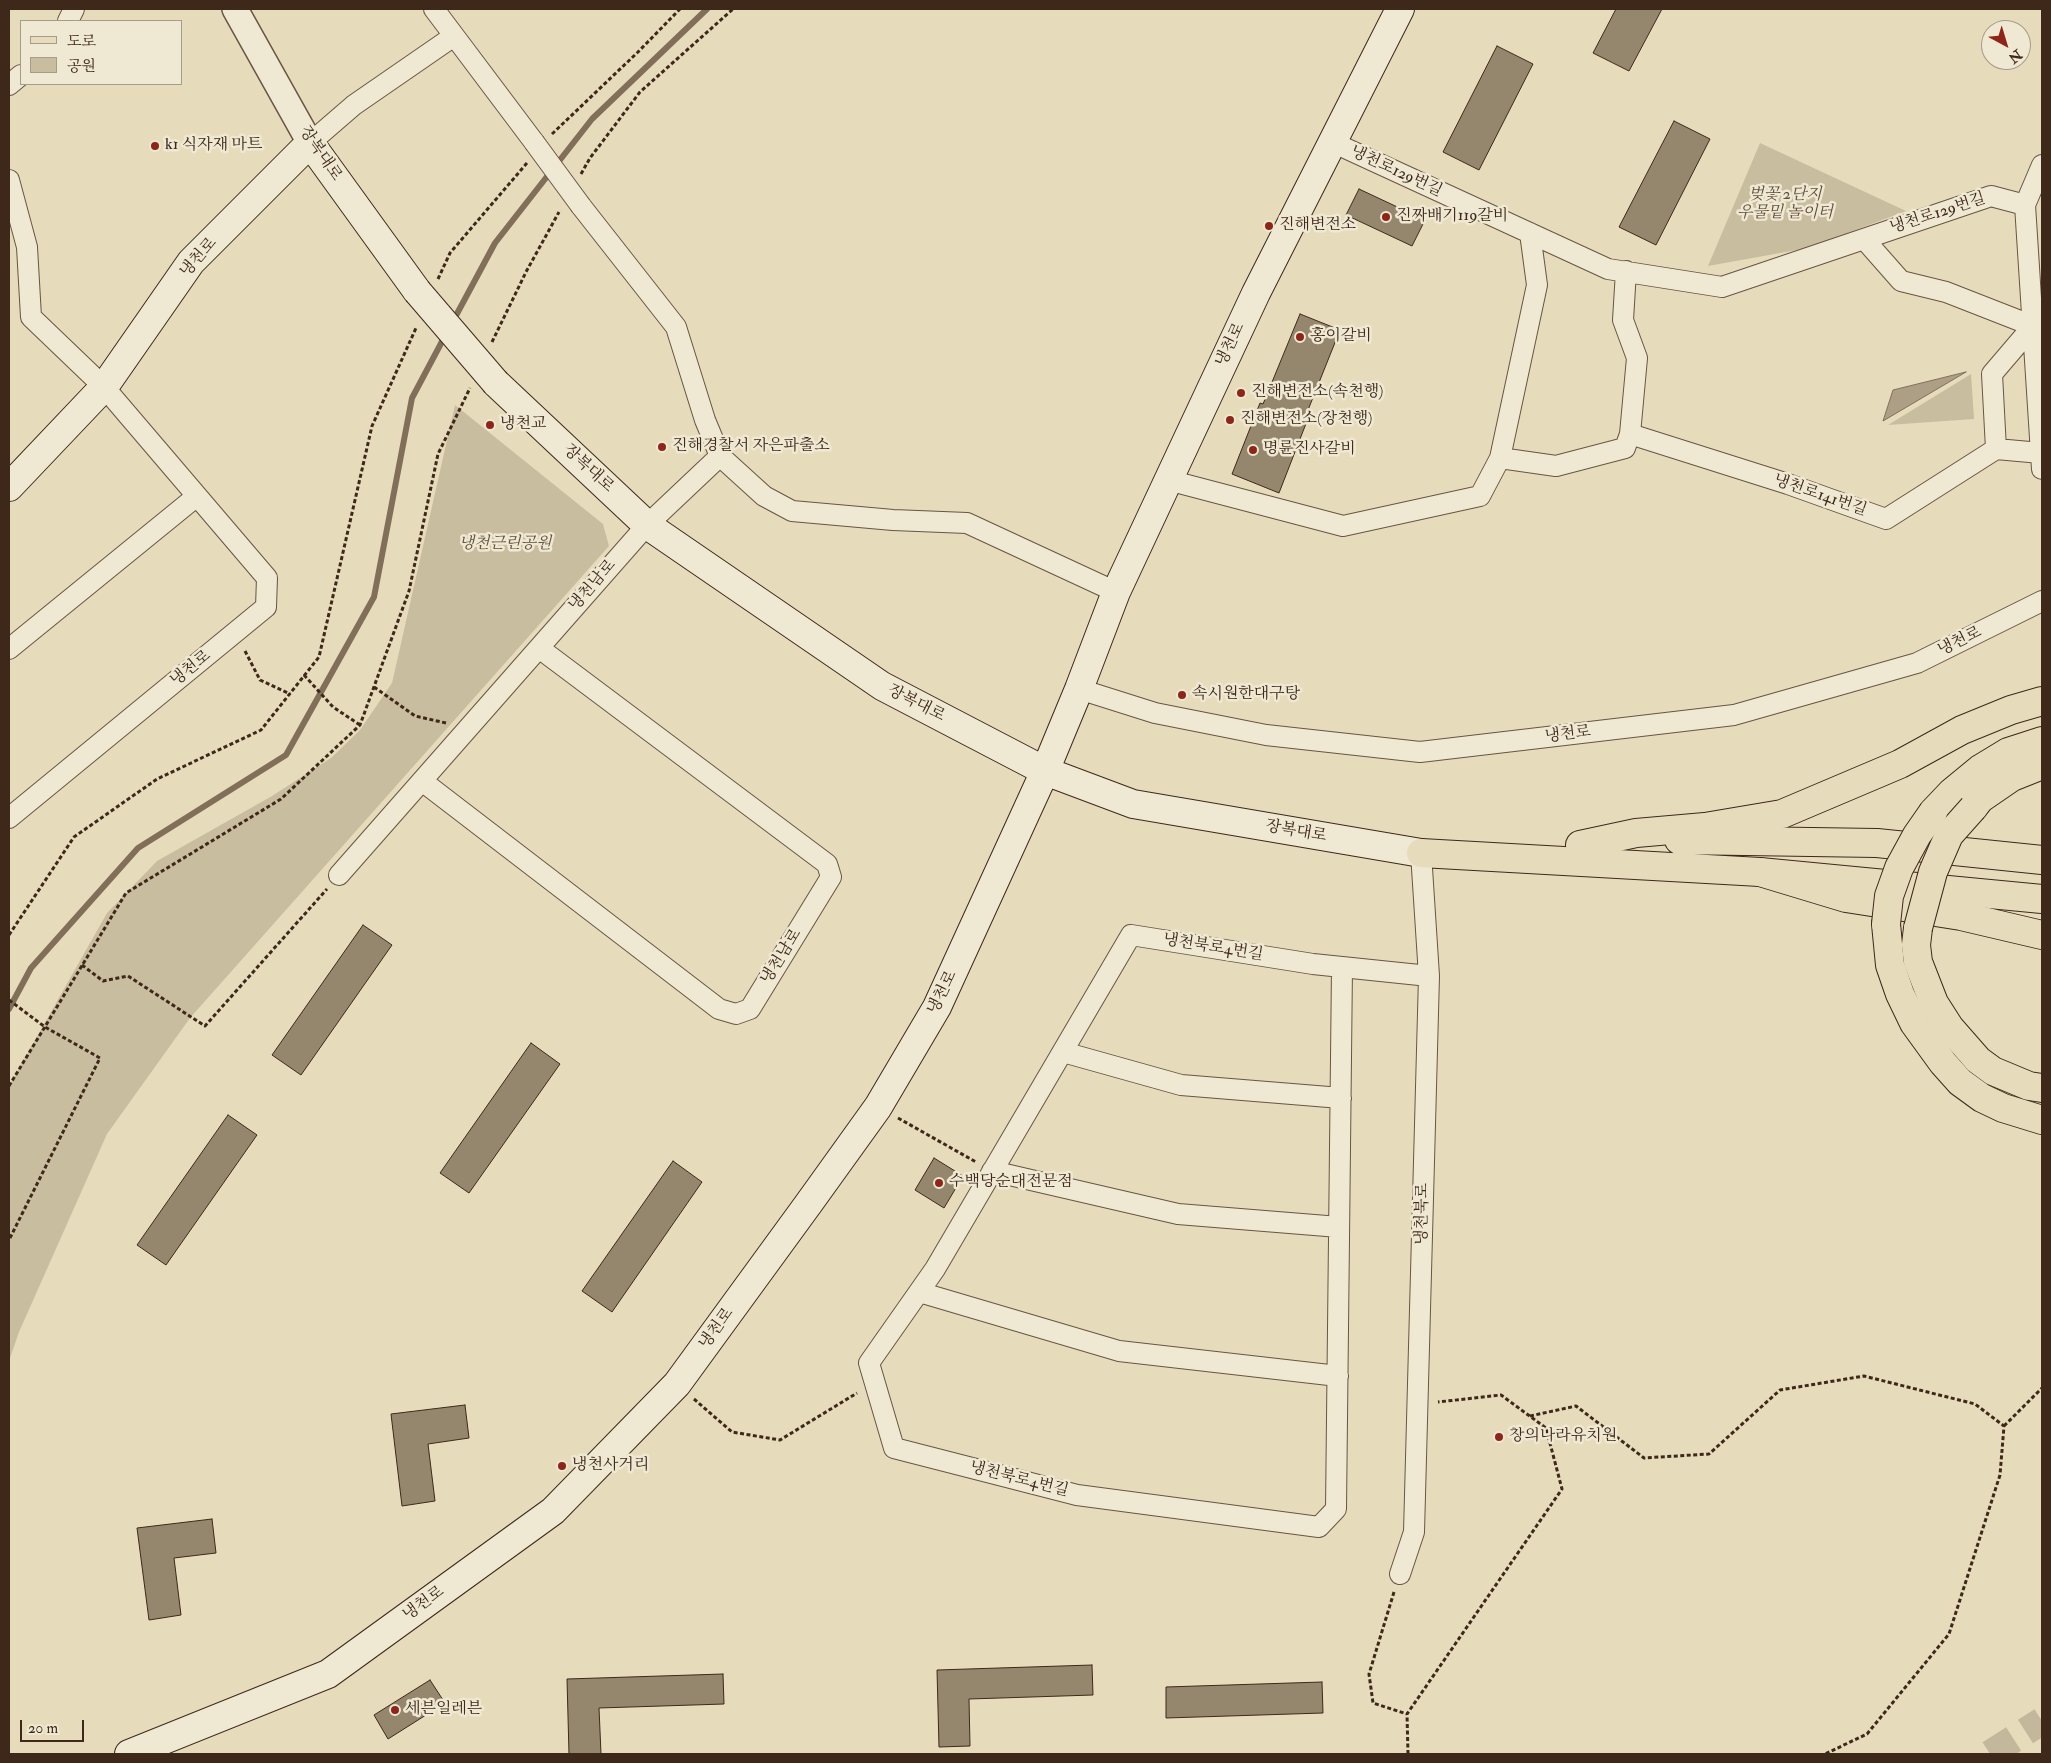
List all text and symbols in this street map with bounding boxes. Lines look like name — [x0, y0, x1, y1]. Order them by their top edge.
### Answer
legend — [20, 20, 182, 85]
north arrow — [1981, 20, 2031, 70]
text: 도로 — [67, 32, 96, 51]
text: N — [2005, 46, 2025, 67]
text: 공원 — [67, 57, 96, 76]
street label: 장복대로 — [295, 123, 345, 185]
place label: k1 식자재 마트 — [165, 136, 262, 156]
marker: k1 식자재 마트 — [149, 140, 161, 152]
street label: 냉천로129번길 — [1347, 142, 1445, 202]
park label: 벚꽃 2단지 우물밑 놀이터 — [1737, 186, 1833, 224]
street label: 냉천로129번길 — [1888, 190, 1988, 238]
place label: 진짜배기119갈비 — [1396, 207, 1508, 227]
marker: 진짜배기119갈비 — [1380, 211, 1392, 223]
place label: 진해변전소 — [1279, 216, 1356, 236]
marker: 진해변전소 — [1263, 220, 1275, 232]
street label: 냉천로 — [177, 234, 221, 282]
street label: 냉천로 — [1213, 320, 1249, 370]
place label: 홍이갈비 — [1310, 327, 1372, 347]
marker: 홍이갈비 — [1294, 331, 1306, 343]
place label: 진해변전소(속천행) — [1251, 383, 1383, 403]
marker: 진해변전소(속천행) — [1235, 387, 1247, 399]
place label: 진해변전소(장천행) — [1240, 410, 1372, 430]
marker: 진해변전소(장천행) — [1224, 414, 1236, 426]
place label: 냉천교 — [500, 415, 546, 435]
marker: 냉천교 — [484, 419, 496, 431]
place label: 진해경찰서 자은파출소 — [672, 437, 830, 457]
place label: 명륜진사갈비 — [1263, 440, 1356, 460]
street label: 장복대로 — [559, 441, 617, 497]
marker: 진해경찰서 자은파출소 — [656, 441, 668, 453]
marker: 명륜진사갈비 — [1247, 444, 1259, 456]
street label: 냉천로141번길 — [1771, 471, 1869, 521]
park label: 냉천근린공원 — [459, 535, 551, 555]
street label: 냉천남로 — [565, 556, 621, 616]
street label: 냉천로 — [1935, 623, 1985, 661]
street label: 냉천로 — [167, 647, 215, 691]
street label: 장복대로 — [884, 681, 948, 727]
place label: 속시원한대구탕 — [1192, 685, 1300, 705]
marker: 속시원한대구탕 — [1176, 689, 1188, 701]
street label: 냉천로 — [1544, 723, 1592, 747]
street label: 장복대로 — [1264, 817, 1328, 847]
street label: 냉천남로 — [757, 926, 807, 988]
street label: 냉천북로4번길 — [1161, 931, 1265, 965]
street label: 냉천로 — [924, 968, 962, 1018]
place label: 수백당순대전문점 — [949, 1173, 1073, 1193]
marker: 수백당순대전문점 — [933, 1177, 945, 1189]
street label: 냉천북로 — [1413, 1183, 1433, 1245]
street label: 냉천로 — [696, 1305, 738, 1353]
place label: 창의나라유치원 — [1509, 1427, 1617, 1447]
marker: 창의나라유치원 — [1493, 1431, 1505, 1443]
place label: 냉천사거리 — [572, 1456, 649, 1476]
street label: 냉천북로4번길 — [968, 1458, 1070, 1502]
marker: 냉천사거리 — [556, 1460, 568, 1472]
street label: 냉천로 — [400, 1583, 448, 1625]
place label: 세븐일레븐 — [405, 1700, 482, 1720]
marker: 세븐일레븐 — [389, 1704, 401, 1716]
scale bar — [22, 1710, 86, 1742]
text: 20 m — [28, 1719, 58, 1738]

